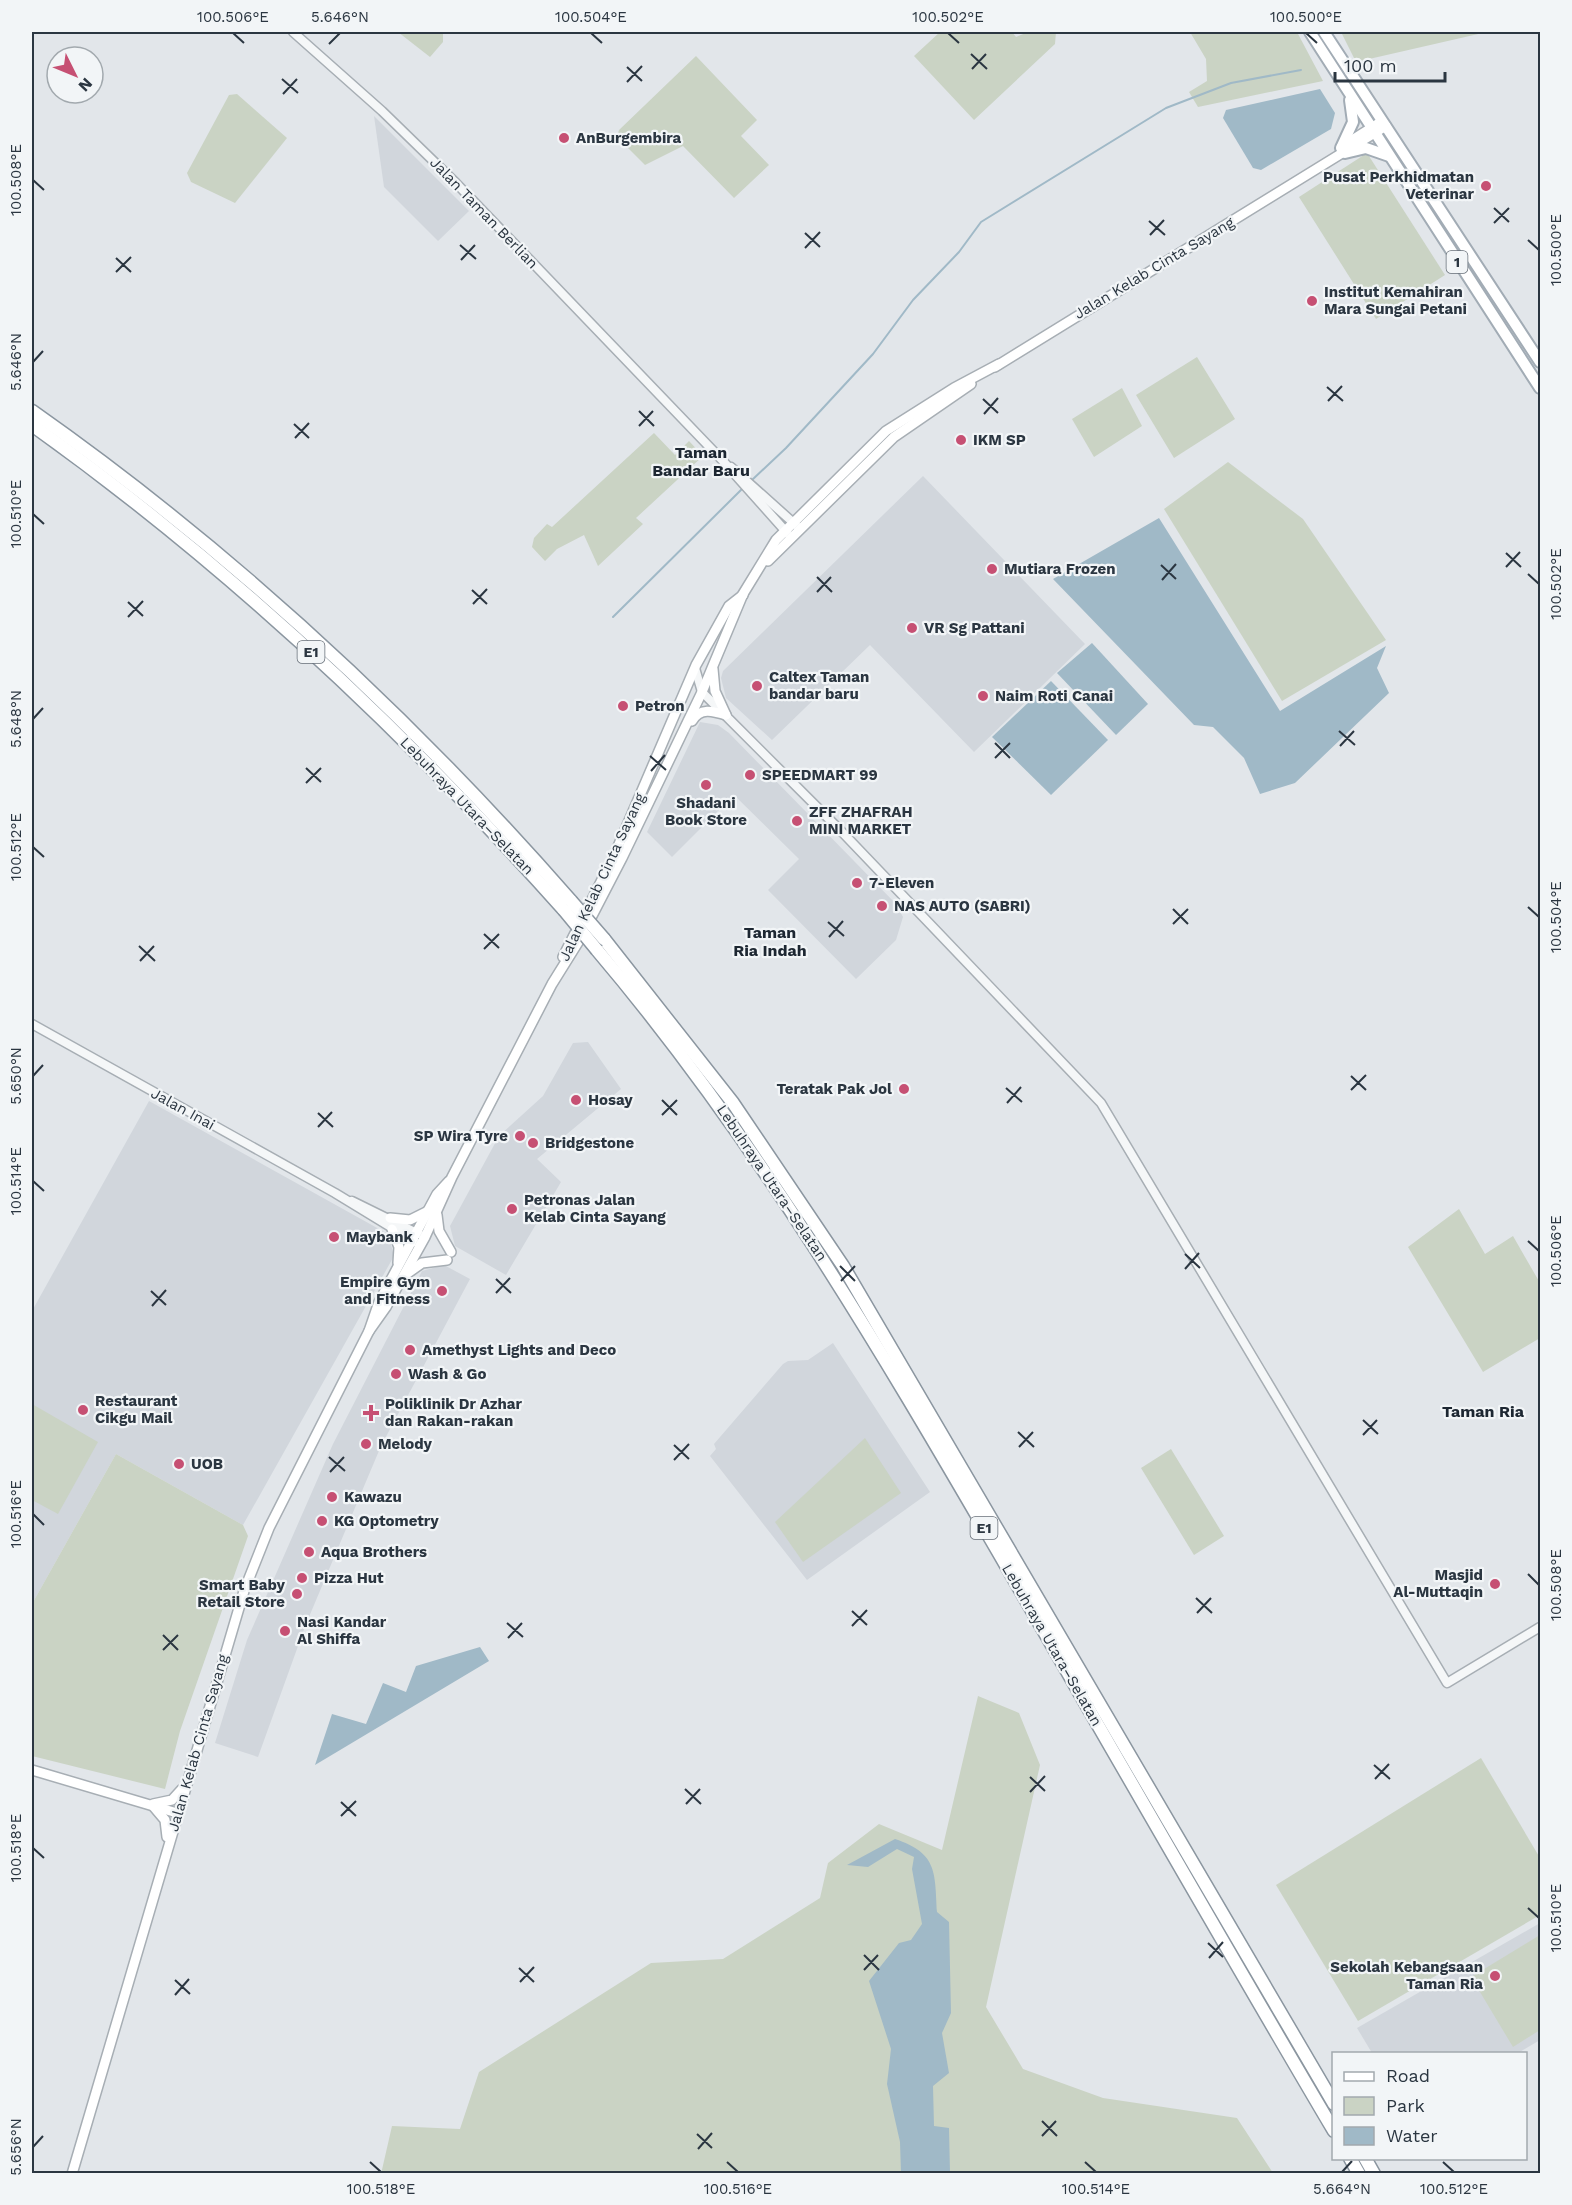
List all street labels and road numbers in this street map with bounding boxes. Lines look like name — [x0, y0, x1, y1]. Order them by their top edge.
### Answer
street label: Jalan Taman Berlian — [426, 154, 542, 272]
street label: Jalan Kelab Cinta Sayang — [1071, 213, 1237, 323]
road number: 1 — [1446, 251, 1468, 273]
road number: E1 — [298, 641, 324, 663]
street label: Lebuhraya Utara–Selatan — [396, 733, 538, 879]
street label: Jalan Kelab Cinta Sayang — [555, 790, 649, 964]
street label: Jalan Inai — [148, 1084, 218, 1134]
street label: Lebuhraya Utara–Selatan — [713, 1102, 831, 1264]
road number: E1 — [970, 1517, 998, 1539]
street label: Lebuhraya Utara–Selatan — [998, 1561, 1106, 1729]
street label: Jalan Kelab Cinta Sayang — [164, 1652, 232, 1834]

